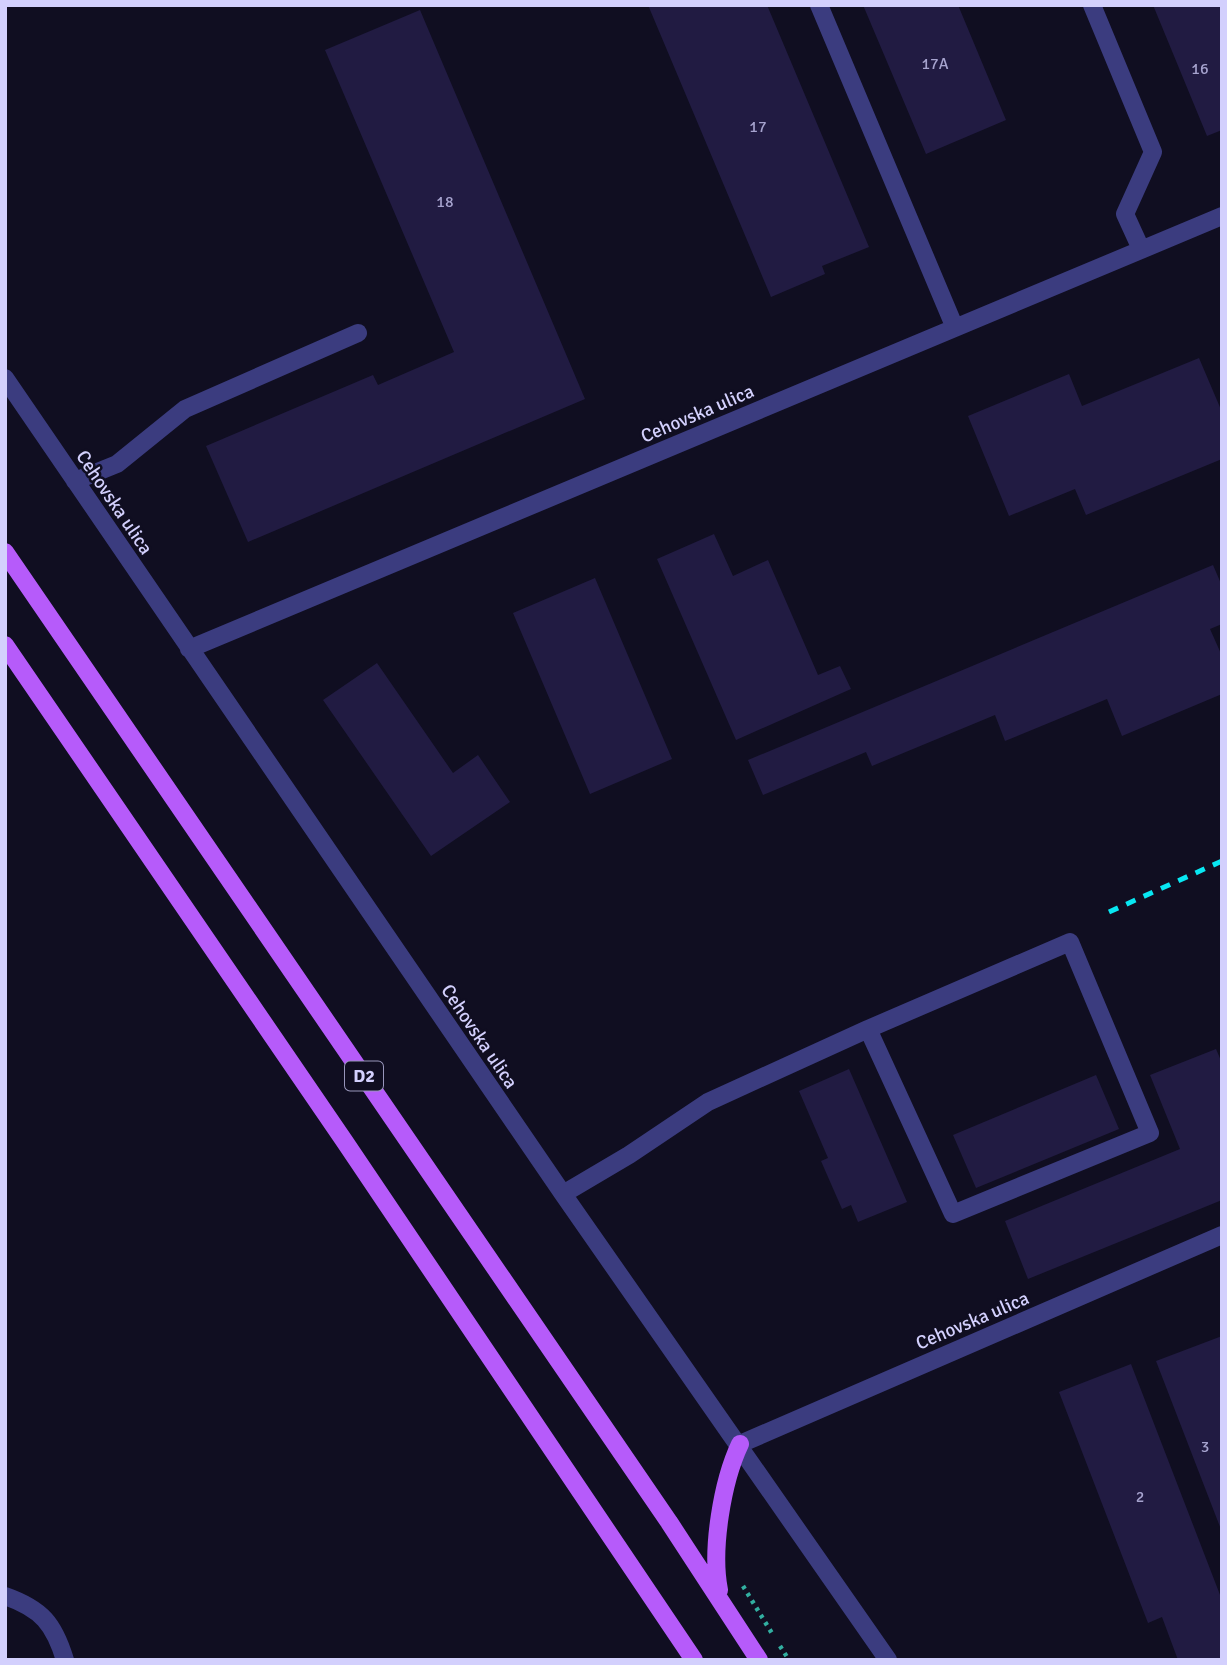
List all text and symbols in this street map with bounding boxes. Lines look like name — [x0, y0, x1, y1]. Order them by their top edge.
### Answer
house number: 17A — [921, 54, 949, 74]
house number: 16 — [1191, 59, 1209, 79]
house number: 17 — [749, 117, 767, 137]
house number: 18 — [436, 192, 454, 212]
street label: Cehovska ulica — [637, 379, 758, 449]
street label: Cehovska ulica — [70, 446, 158, 559]
street label: Cehovska ulica — [435, 980, 523, 1093]
road number: D2 — [345, 1062, 383, 1091]
street label: Cehovska ulica — [912, 1286, 1033, 1356]
house number: 3 — [1201, 1437, 1209, 1457]
house number: 2 — [1136, 1487, 1144, 1507]

